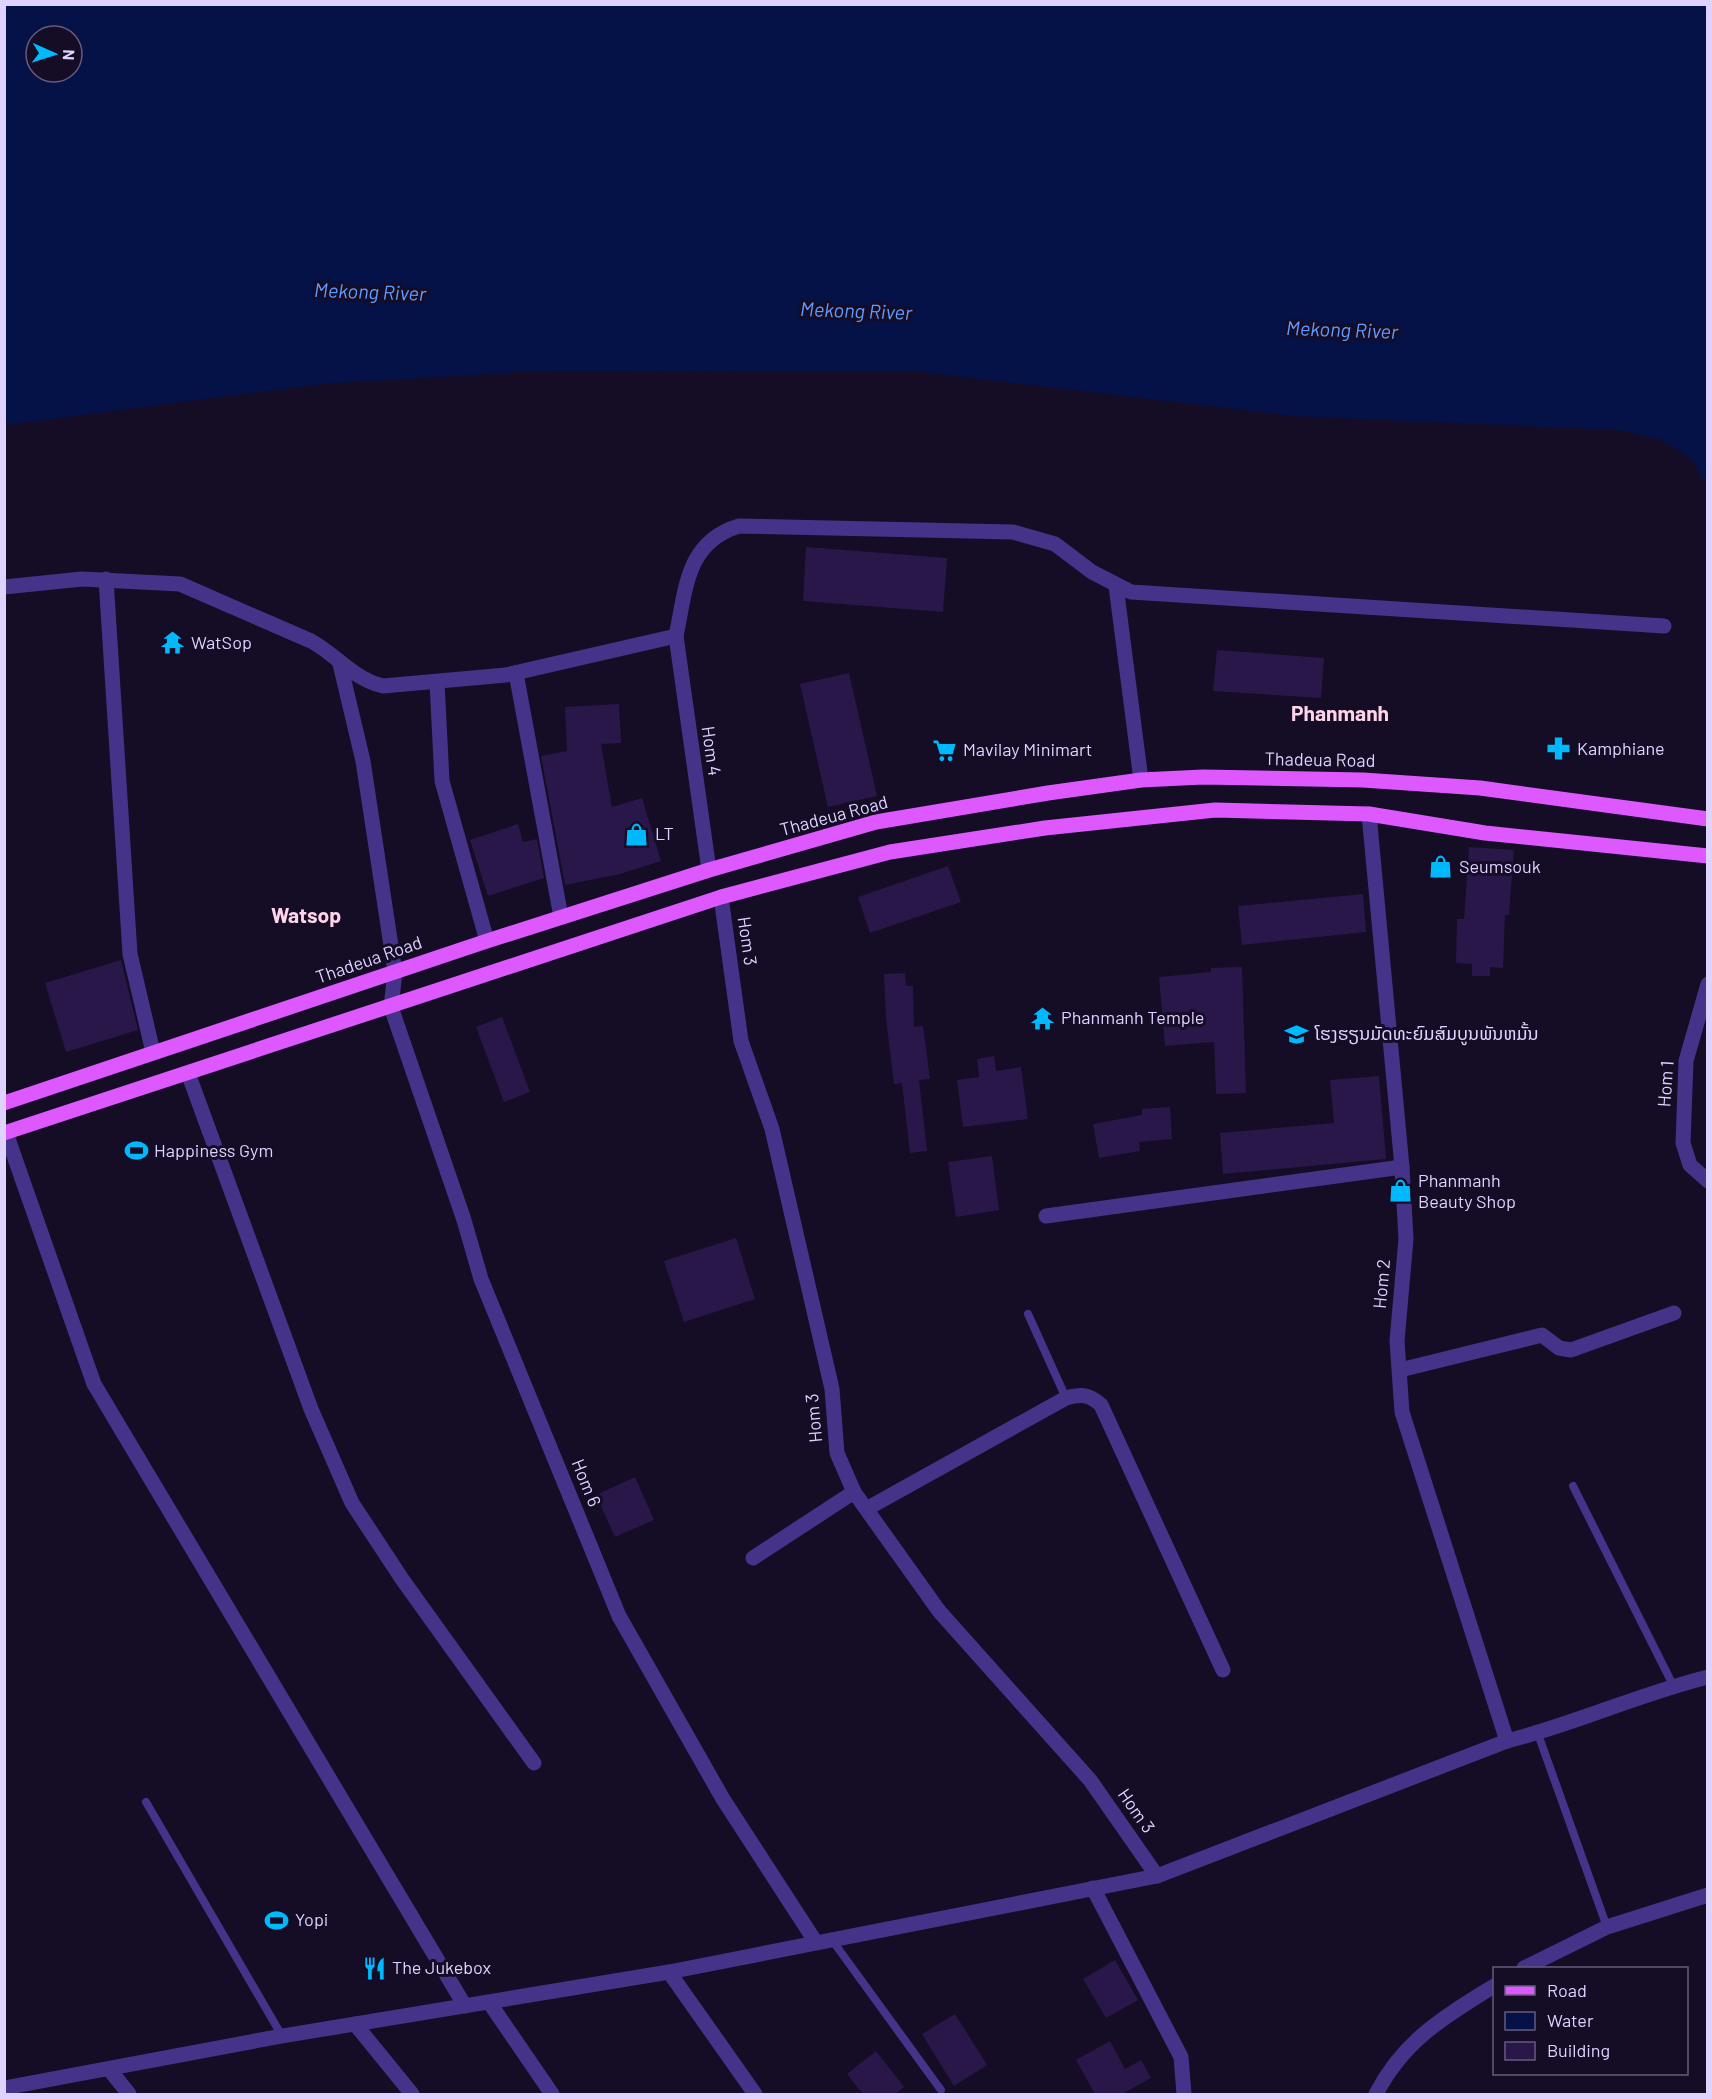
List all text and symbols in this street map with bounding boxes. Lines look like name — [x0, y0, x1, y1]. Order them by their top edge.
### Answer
north arrow — [24, 24, 84, 84]
text: N — [60, 49, 79, 61]
water label: Mekong River — [314, 277, 427, 305]
water label: Mekong River — [800, 296, 913, 324]
water label: Mekong River — [1286, 315, 1399, 343]
temple icon: WatSop — [160, 630, 186, 656]
place label: WatSop — [191, 631, 252, 653]
district label: Phanmanh — [1291, 700, 1389, 725]
street label: Hom 4 — [698, 725, 726, 777]
pharmacy icon: Kamphiane — [1546, 736, 1572, 762]
supermarket icon: Mavilay Minimart — [932, 737, 958, 763]
place label: Kamphiane — [1577, 737, 1665, 759]
place label: Mavilay Minimart — [963, 738, 1092, 760]
street label: Thadeua Road — [1264, 747, 1376, 771]
street label: Thadeua Road — [777, 790, 890, 840]
shop icon: LT — [624, 821, 650, 847]
place label: LT — [655, 822, 674, 844]
shop icon: Seumsouk — [1428, 854, 1454, 880]
place label: Seumsouk — [1459, 855, 1541, 877]
district label: Watsop — [271, 902, 341, 927]
street label: Hom 3 — [734, 915, 762, 967]
street label: Thadeua Road — [313, 931, 425, 987]
temple icon: Phanmanh Temple — [1030, 1005, 1056, 1031]
place label: Phanmanh Temple — [1061, 1006, 1204, 1028]
school or university icon: ໂຮງຮຽນມັດທະຍົມສົມບູນພັນຫມັ້ນ — [1284, 1021, 1310, 1047]
place label: ໂຮງຮຽນມັດທະຍົມສົມບູນພັນຫມັ້ນ — [1314, 1022, 1539, 1046]
street label: Hom 1 — [1652, 1060, 1678, 1108]
sports icon: Happiness Gym — [123, 1138, 149, 1164]
place label: Happiness Gym — [154, 1139, 273, 1161]
place label: Phanmanh Beauty Shop — [1418, 1169, 1516, 1212]
shop icon: Phanmanh Beauty Shop — [1387, 1178, 1413, 1204]
street label: Hom 2 — [1368, 1258, 1394, 1310]
street label: Hom 3 — [800, 1393, 826, 1444]
street label: Hom 6 — [567, 1456, 606, 1510]
street label: Hom 3 — [1114, 1784, 1160, 1837]
sports icon: Yopi — [264, 1907, 290, 1933]
place label: Yopi — [295, 1908, 328, 1930]
restaurant icon: The Jukebox — [361, 1955, 387, 1981]
place label: The Jukebox — [392, 1956, 492, 1978]
legend — [1493, 1967, 1688, 2075]
text: Road — [1547, 1979, 1587, 2001]
text: Water — [1547, 2009, 1594, 2031]
text: Building — [1547, 2039, 1610, 2061]

